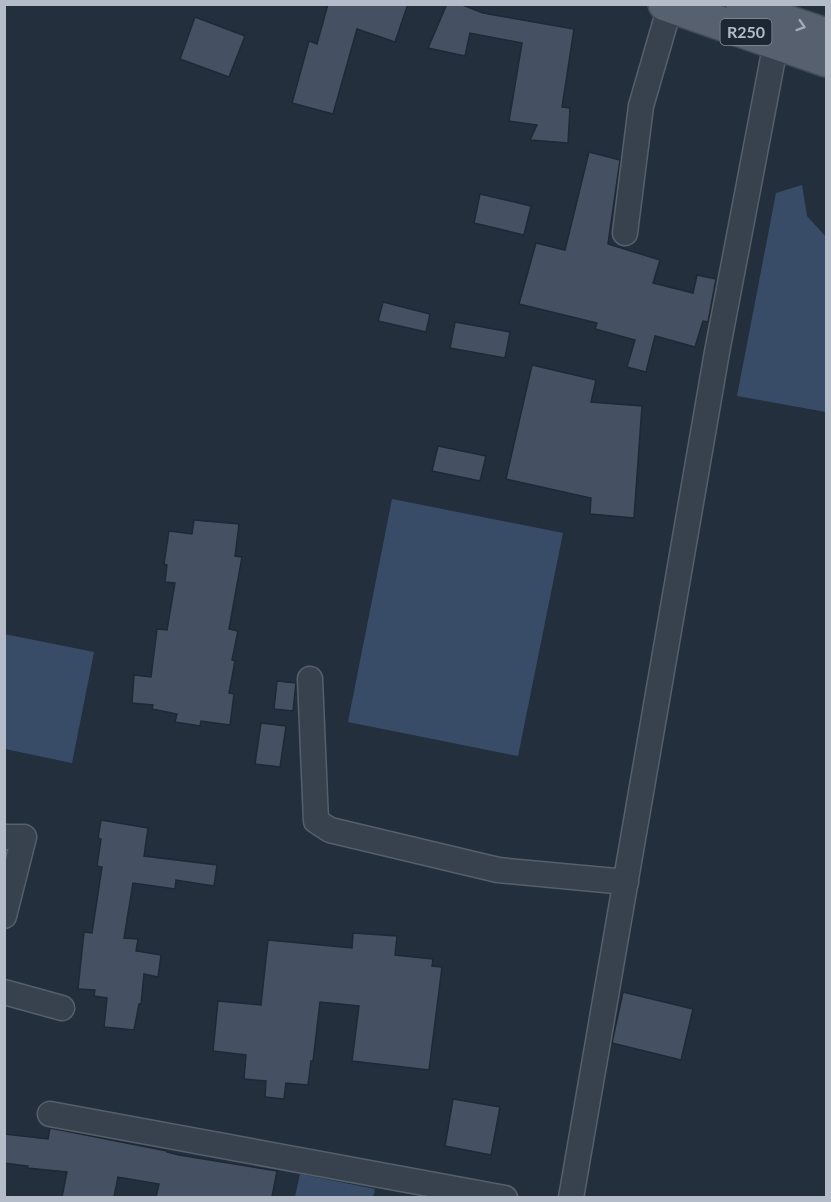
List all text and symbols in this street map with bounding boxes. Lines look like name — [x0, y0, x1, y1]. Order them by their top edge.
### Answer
road number: R250 — [720, 19, 771, 45]
one-way arrow — [795, 19, 806, 31]

